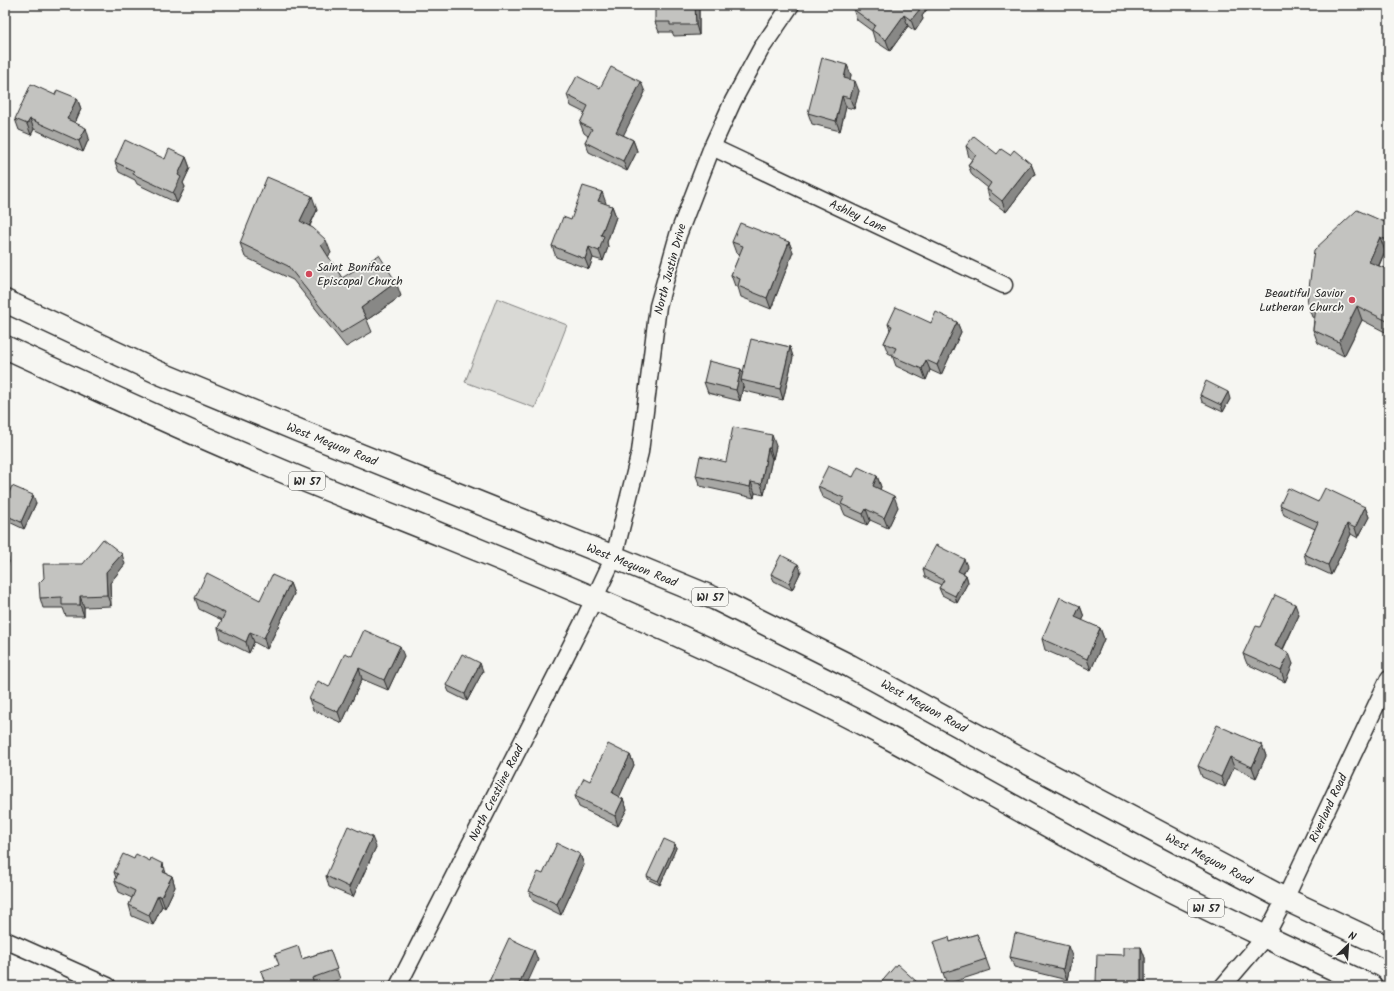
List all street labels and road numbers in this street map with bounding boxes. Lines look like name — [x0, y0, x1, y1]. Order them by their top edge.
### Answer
street label: Ashley Lane — [826, 195, 890, 238]
street label: North Justin Drive — [649, 221, 692, 317]
street label: West Mequon Road — [284, 418, 381, 472]
road number: WI 57 — [289, 472, 325, 490]
street label: West Mequon Road — [584, 539, 681, 593]
road number: WI 57 — [692, 588, 728, 606]
street label: West Mequon Road — [877, 675, 971, 739]
street label: North Crestline Road — [464, 741, 529, 845]
street label: Riverland Road — [1304, 770, 1353, 846]
street label: West Mequon Road — [1162, 828, 1257, 891]
road number: WI 57 — [1188, 899, 1224, 917]

